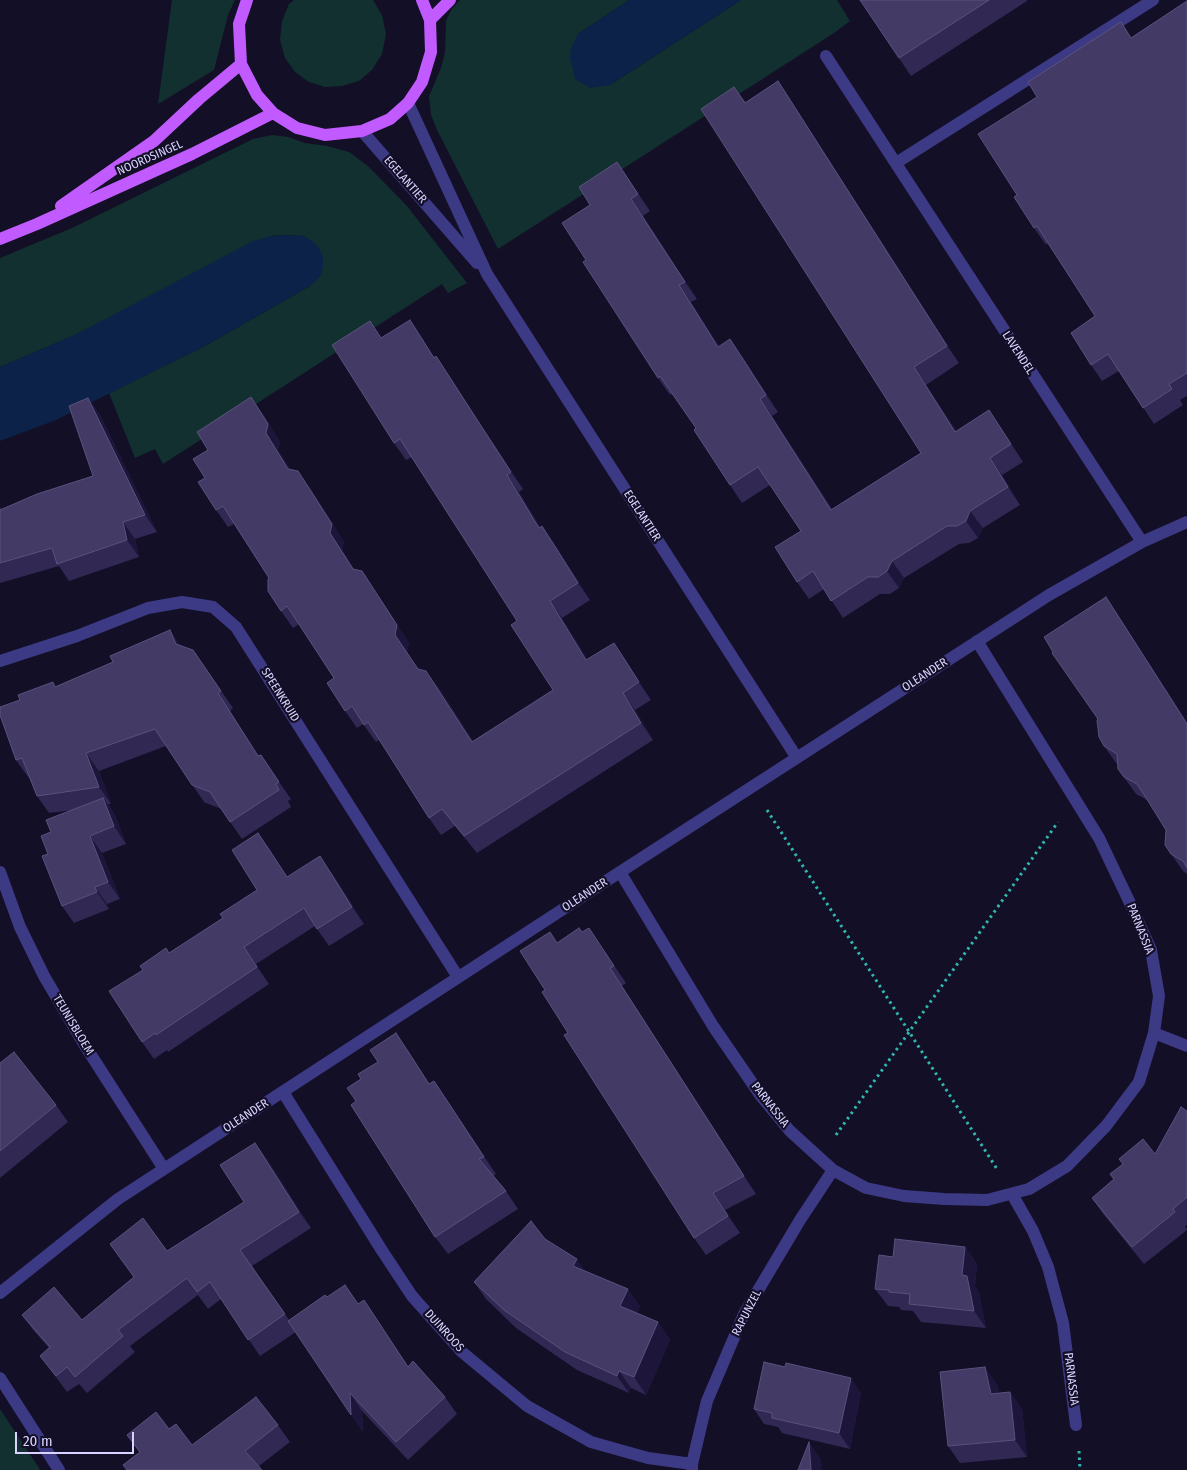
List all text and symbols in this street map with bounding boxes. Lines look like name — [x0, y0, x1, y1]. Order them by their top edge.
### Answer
street label: NOORDSINGEL — [115, 137, 185, 179]
street label: EGELANTIER — [381, 153, 429, 207]
street label: LAVENDEL — [999, 329, 1037, 377]
street label: EGELANTIER — [620, 488, 664, 544]
street label: OLEANDER — [900, 655, 950, 695]
street label: SPEENKRUID — [258, 665, 302, 725]
street label: OLEANDER — [560, 875, 610, 915]
street label: PARNASSIA — [1123, 902, 1157, 956]
street label: TEUNISBLOEM — [49, 992, 97, 1058]
street label: PARNASSIA — [748, 1080, 792, 1130]
street label: OLEANDER — [221, 1096, 271, 1136]
street label: RAPUNZEL — [729, 1287, 765, 1339]
street label: DUINROOS — [421, 1307, 467, 1355]
street label: PARNASSIA — [1061, 1352, 1081, 1406]
scale bar — [18, 1422, 136, 1454]
text: 20 m — [23, 1432, 53, 1450]

